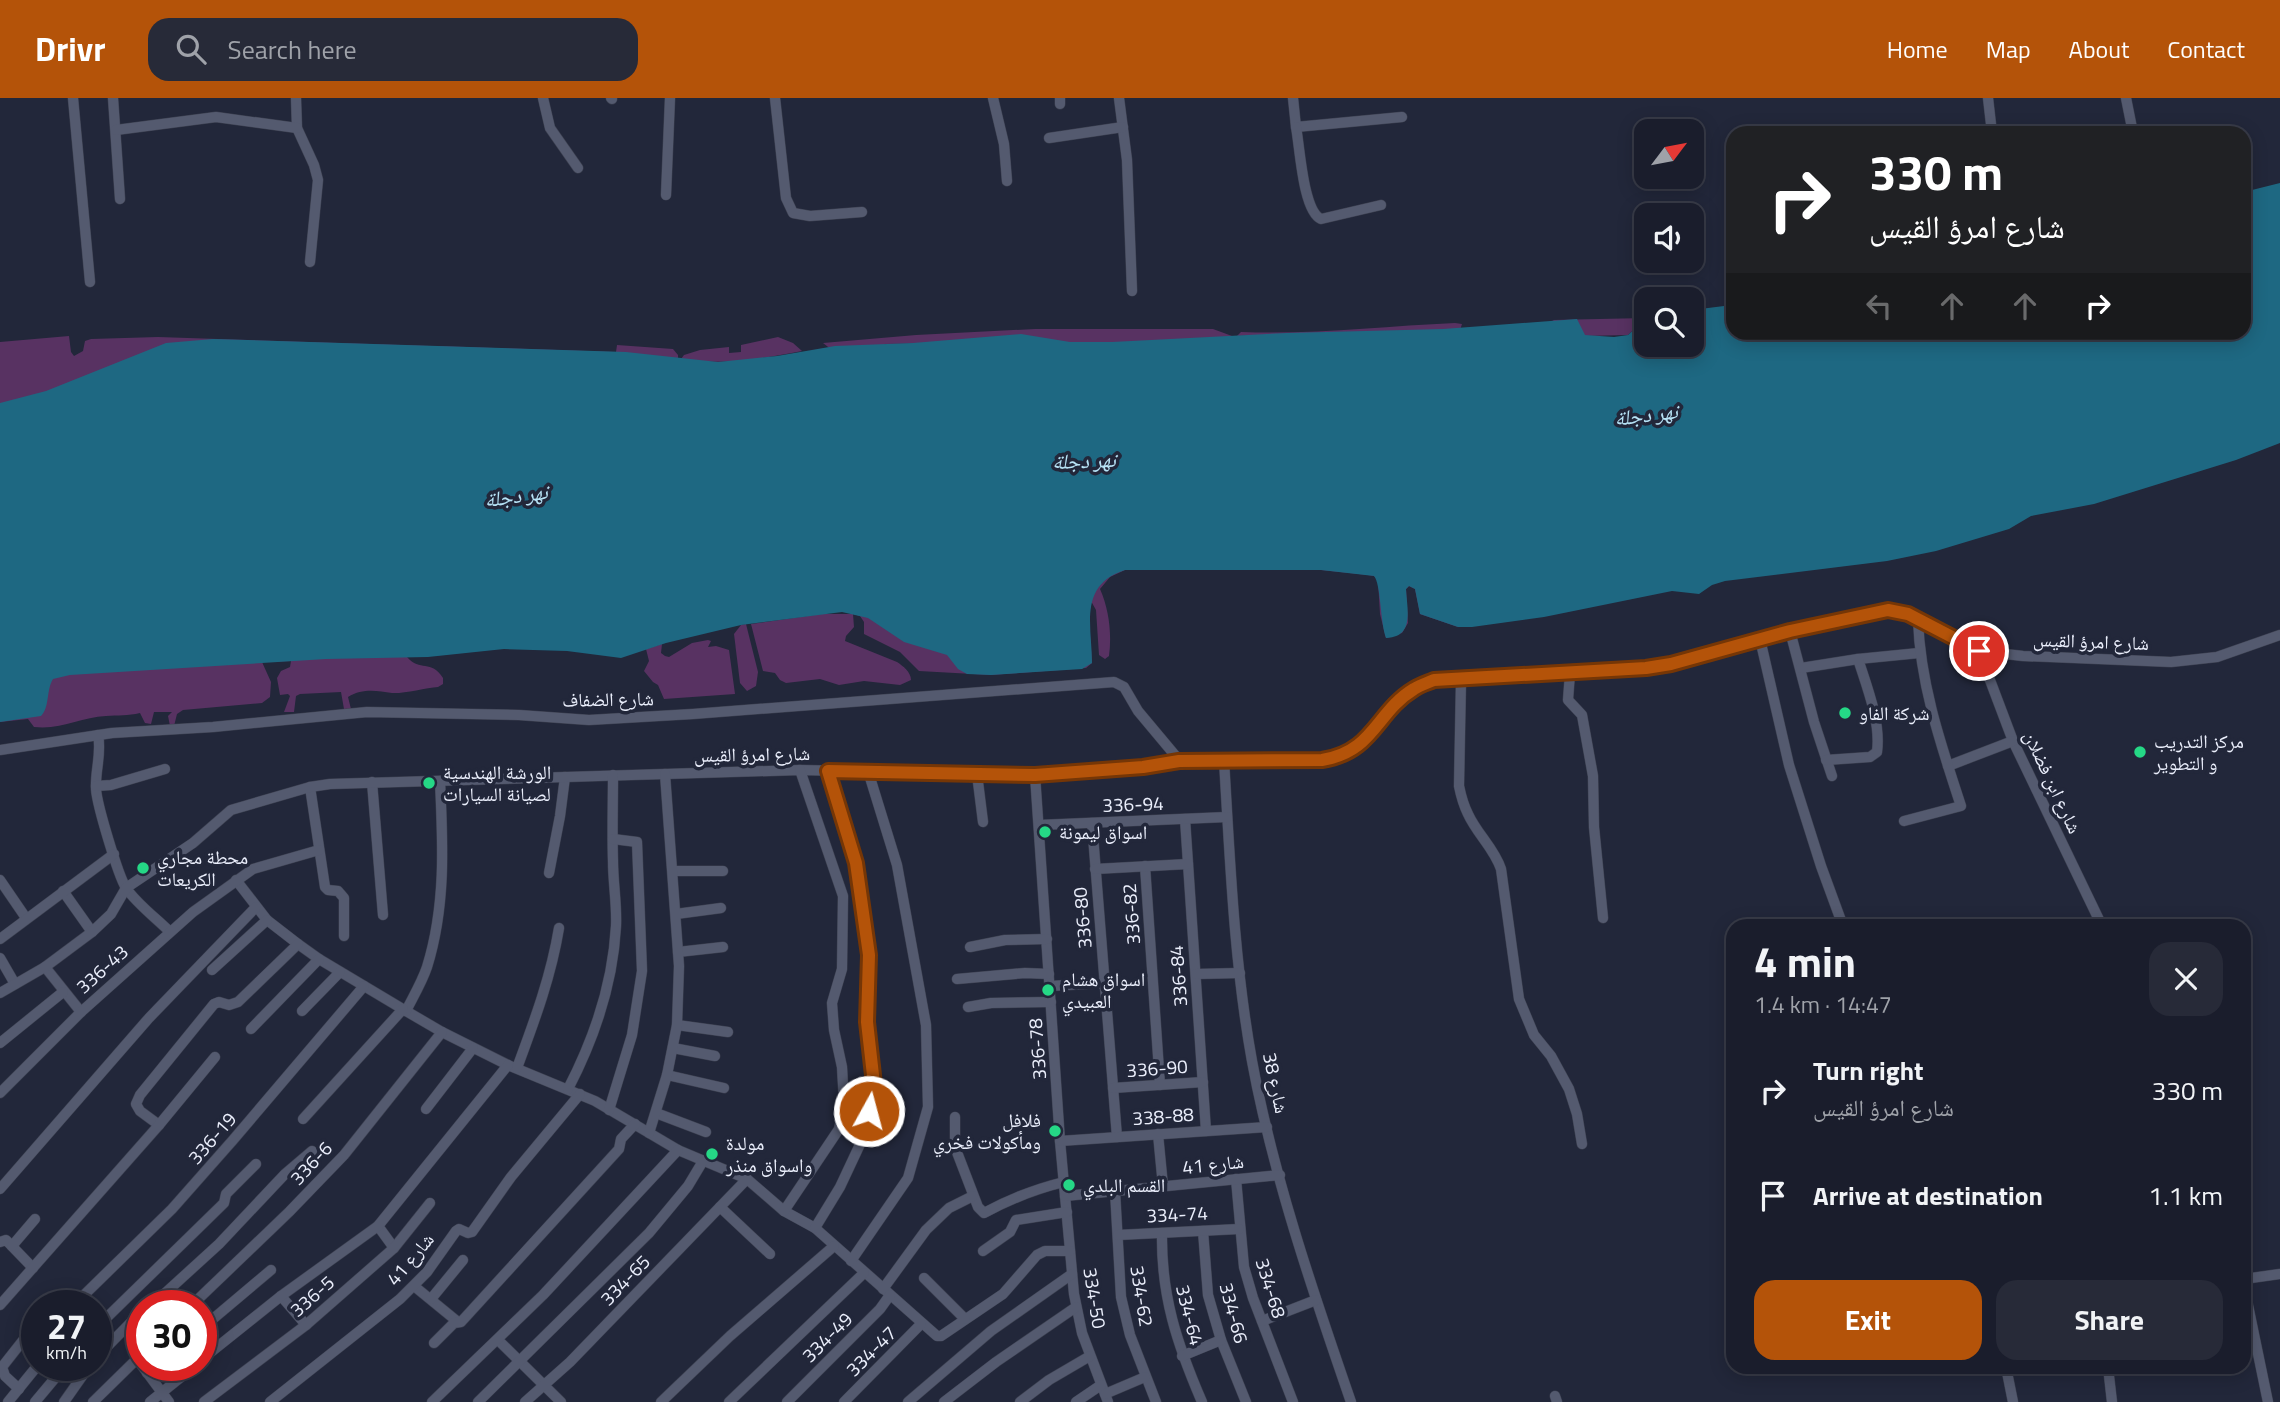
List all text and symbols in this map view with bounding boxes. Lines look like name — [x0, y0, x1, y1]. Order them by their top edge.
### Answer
search box — [148, 18, 638, 81]
text: Drivr — [35, 24, 106, 74]
icon: search — [172, 30, 210, 68]
text: Search here — [228, 30, 357, 69]
text: Home — [1887, 31, 1948, 67]
text: Map — [1986, 31, 2031, 67]
text: About — [2069, 31, 2129, 67]
text: Contact — [2167, 31, 2245, 67]
north arrow — [1634, 119, 1704, 189]
map controls — [1634, 119, 1704, 357]
text: 330 m — [1869, 134, 2003, 209]
icon: right — [1754, 154, 1845, 245]
text: شارع امرؤ القيس — [1869, 202, 2065, 250]
button: sound — [1634, 203, 1704, 273]
button: search — [1634, 287, 1704, 357]
icon: left — [1860, 287, 1898, 325]
icon: ahead — [1933, 287, 1971, 325]
icon: ahead — [2006, 287, 2044, 325]
icon: right — [2079, 287, 2117, 325]
water label: نهر دجلة — [1612, 394, 1683, 434]
water label: نهر دجلة — [1052, 443, 1120, 477]
water label: نهر دجلة — [482, 474, 553, 515]
pin — [1949, 621, 2009, 681]
street label: شارع امرؤ القيس — [2032, 624, 2150, 657]
icon: arrive — [1960, 632, 1998, 670]
street label: شارع الضفاف — [562, 683, 654, 714]
place label: شركة الفاو — [1859, 698, 1929, 727]
marker: شركة الفاو — [1837, 705, 1853, 721]
street label: شارع ابن فضلان — [2017, 725, 2090, 838]
place label: مركز التدريب و التطوير — [2153, 726, 2244, 777]
street label: شارع امرؤ القيس — [694, 738, 810, 769]
marker: مركز التدريب و التطوير — [2132, 744, 2148, 760]
place label: الورشة الهندسية لصيانة السيارات — [443, 757, 551, 808]
marker: الورشة الهندسية لصيانة السيارات — [421, 775, 437, 791]
street label: 336-94 — [1102, 788, 1164, 819]
place label: اسواق ليمونة — [1059, 817, 1147, 846]
marker: اسواق ليمونة — [1037, 824, 1053, 840]
place label: محطة مجاري الكريعات — [157, 842, 248, 893]
marker: محطة مجاري الكريعات — [135, 860, 151, 876]
street label: 336-82 — [1114, 882, 1147, 946]
street label: 336-80 — [1064, 886, 1099, 950]
text: 4 min — [1754, 929, 1856, 993]
street label: 336-43 — [69, 937, 134, 1000]
button: close — [2149, 942, 2223, 1016]
street label: 336-84 — [1161, 944, 1194, 1008]
place label: اسواق هشام العبيدي — [1062, 964, 1145, 1017]
marker: اسواق هشام العبيدي — [1040, 982, 1056, 998]
text: 1.4 km · 14:47 — [1754, 987, 1892, 1022]
street label: 336-78 — [1020, 1017, 1053, 1081]
street label: شارع 38 — [1256, 1050, 1297, 1116]
street label: 336-90 — [1125, 1051, 1189, 1084]
text: Turn right — [1813, 1051, 1924, 1090]
text: 330 m — [2152, 1071, 2223, 1110]
icon: right — [1754, 1072, 1792, 1110]
position arrow — [832, 1074, 906, 1148]
text: شارع امرؤ القيس — [1813, 1090, 1954, 1125]
street label: 338-88 — [1131, 1099, 1195, 1132]
street label: 336-19 — [180, 1105, 243, 1170]
place label: فلافل ومأكولات فخري — [933, 1105, 1041, 1158]
marker: فلافل ومأكولات فخري — [1047, 1123, 1063, 1139]
place label: مولدة واسواق منذر — [725, 1128, 812, 1179]
street label: 336-6 — [283, 1134, 339, 1191]
marker: مولدة واسواق منذر — [704, 1146, 720, 1162]
street label: شارع 41 — [1181, 1146, 1245, 1181]
place label: القسم البلدي — [1083, 1170, 1165, 1201]
text: Arrive at destination — [1813, 1176, 2043, 1215]
text: 1.1 km — [2148, 1176, 2223, 1215]
marker: القسم البلدي — [1061, 1177, 1077, 1193]
icon: arrive — [1754, 1177, 1792, 1215]
street label: 334-74 — [1145, 1197, 1208, 1230]
street label: شارع 41 — [379, 1226, 441, 1292]
street label: 334-65 — [593, 1247, 656, 1312]
street label: 334-68 — [1249, 1254, 1294, 1322]
street label: 334-62 — [1123, 1263, 1162, 1329]
street label: 334-50 — [1076, 1265, 1115, 1331]
street label: 336-5 — [283, 1268, 340, 1323]
street label: 334-66 — [1213, 1279, 1256, 1346]
button: Exit — [1754, 1280, 1982, 1360]
button: Share — [1996, 1280, 2223, 1360]
street label: 334-64 — [1169, 1282, 1212, 1348]
speed limit sign: 30 — [126, 1290, 217, 1381]
text: 27 — [47, 1299, 86, 1353]
street label: 334-49 — [795, 1305, 859, 1369]
street label: 334-47 — [839, 1319, 903, 1383]
text: km/h — [46, 1339, 87, 1366]

